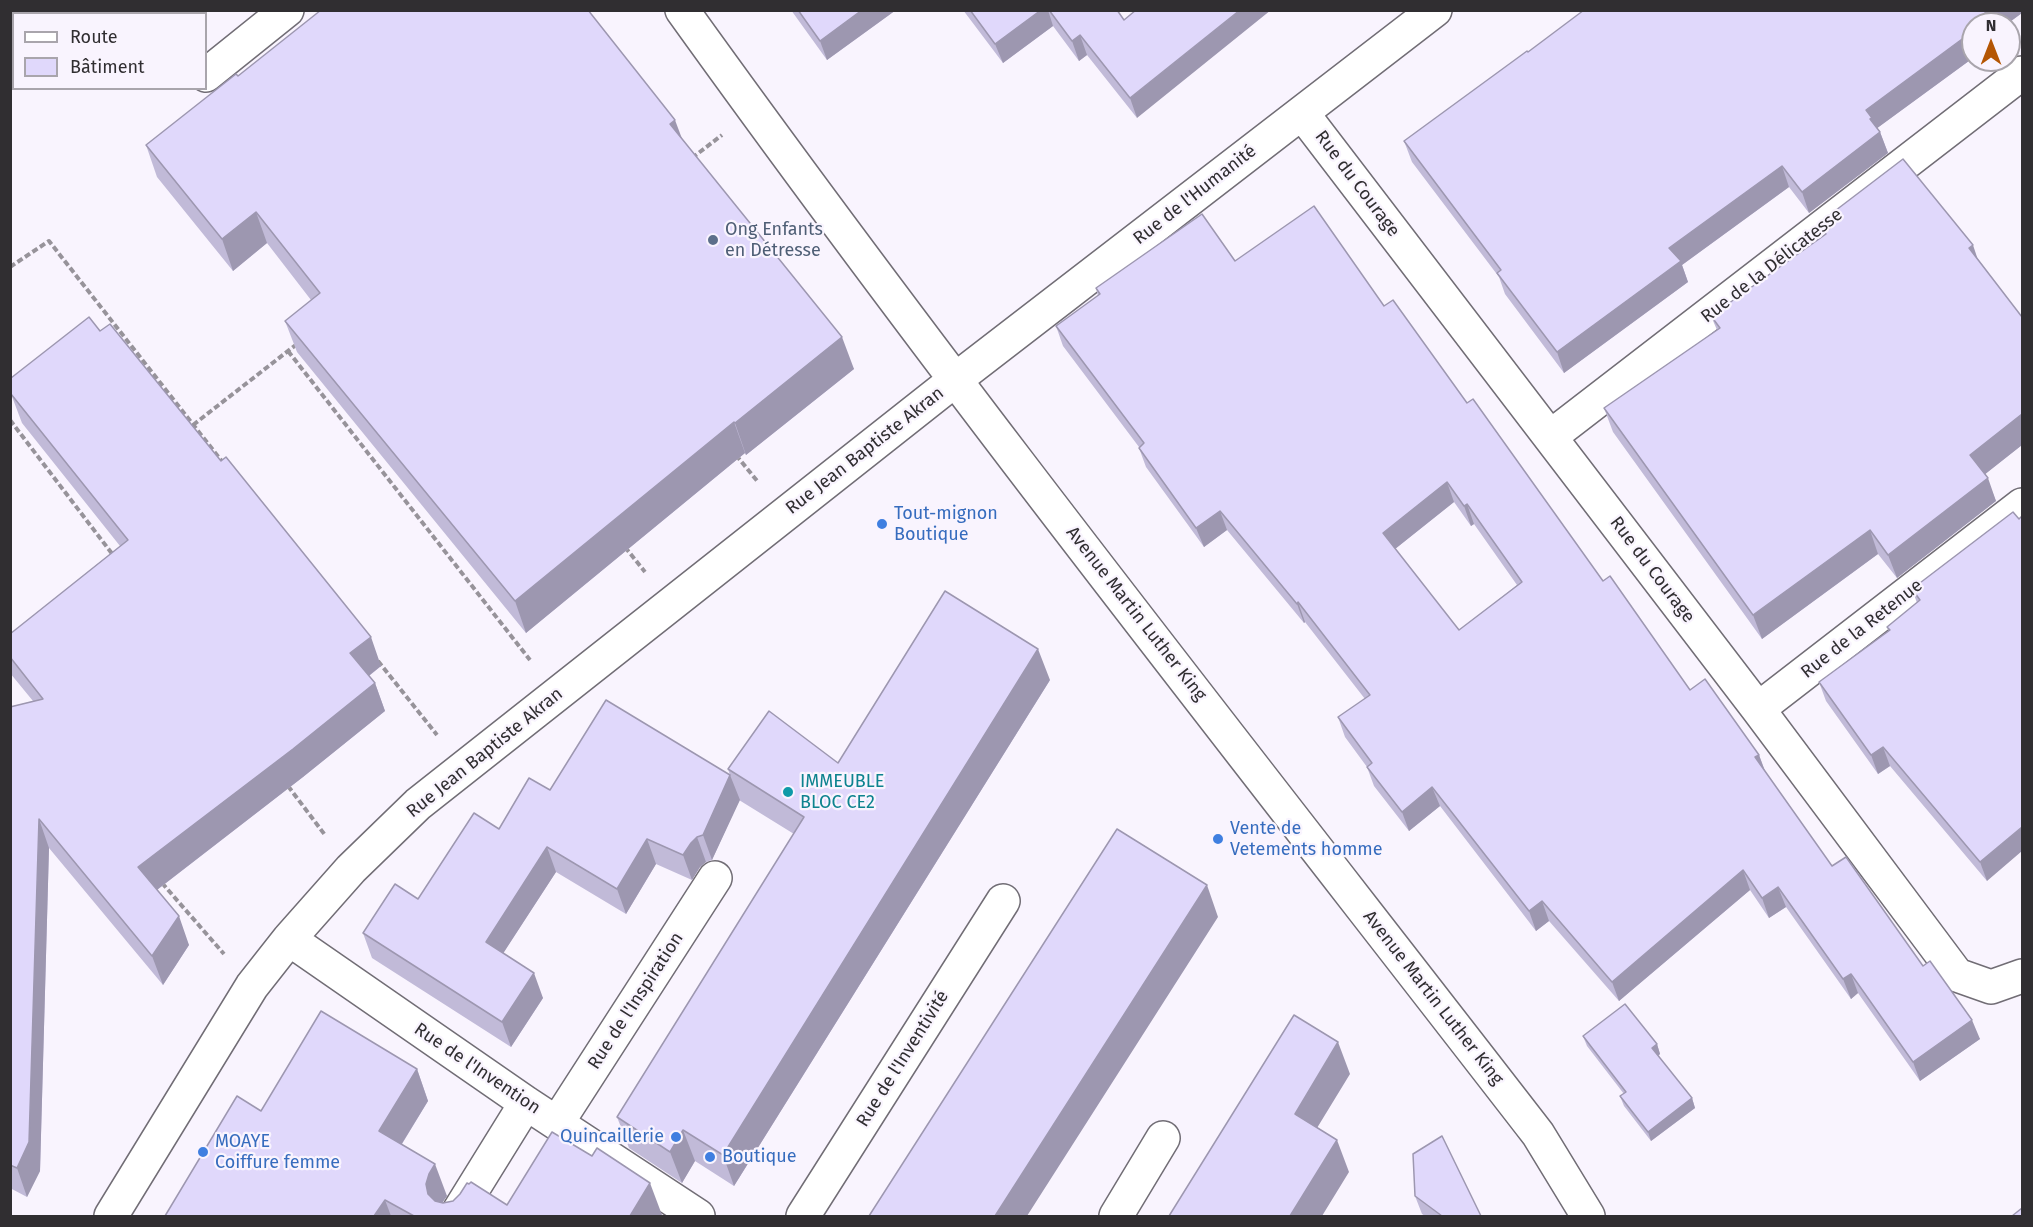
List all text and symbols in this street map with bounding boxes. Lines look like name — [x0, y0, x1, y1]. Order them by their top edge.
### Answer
legend — [12, 12, 207, 90]
north arrow — [1961, 12, 2021, 72]
text: N — [1986, 16, 1996, 35]
text: Route — [70, 26, 118, 48]
text: Bâtiment — [70, 56, 145, 78]
street label: Rue du Courage — [1310, 127, 1404, 241]
street label: Rue de l'Humanité — [1129, 140, 1261, 250]
street label: Rue de la Délicatesse — [1697, 204, 1847, 328]
place label: Ong Enfants en Détresse — [725, 219, 823, 262]
marker: Ong Enfants en Détresse — [706, 233, 720, 247]
street label: Rue Jean Baptiste Akran — [782, 383, 948, 519]
place label: Tout-mignon Boutique — [894, 503, 998, 546]
street label: Rue du Courage — [1605, 513, 1699, 627]
marker: Tout-mignon Boutique — [875, 517, 889, 531]
street label: Avenue Martin Luther King — [1061, 522, 1211, 706]
street label: Rue de la Retenue — [1797, 575, 1927, 683]
street label: Rue Jean Baptiste Akran — [403, 683, 567, 823]
place label: IMMEUBLE BLOC CE2 — [800, 771, 884, 814]
marker: IMMEUBLE BLOC CE2 — [781, 785, 795, 799]
place label: Vente de Vetements homme — [1230, 818, 1383, 860]
marker: Vente de Vetements homme — [1211, 832, 1225, 846]
street label: Avenue Martin Luther King — [1358, 906, 1508, 1090]
street label: Rue de l'Inspiration — [584, 928, 688, 1074]
street label: Rue de l'Inventivité — [852, 987, 954, 1131]
street label: Rue de l'Invention — [410, 1019, 544, 1119]
place label: Quincaillerie — [560, 1126, 664, 1148]
marker: Quincaillerie — [669, 1130, 683, 1144]
place label: MOAYE Coiffure femme — [215, 1131, 340, 1174]
marker: MOAYE Coiffure femme — [196, 1145, 210, 1159]
place label: Boutique — [722, 1146, 797, 1168]
marker: Boutique — [703, 1150, 717, 1164]

